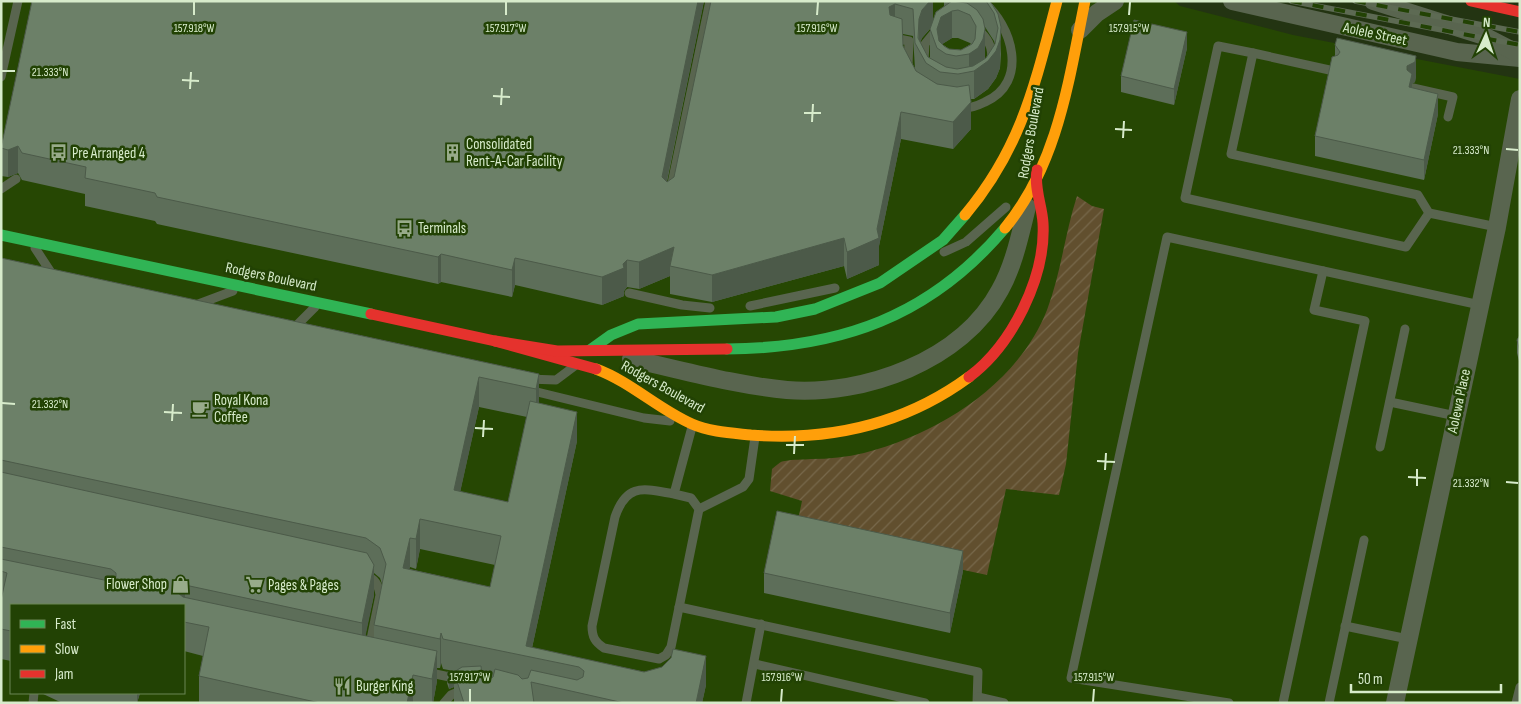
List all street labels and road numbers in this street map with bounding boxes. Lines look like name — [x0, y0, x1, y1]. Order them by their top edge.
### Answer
street label: Aolele Street — [1340, 18, 1409, 50]
street label: Rodgers Boulevard — [1014, 86, 1048, 180]
street label: Rodgers Boulevard — [224, 258, 318, 296]
street label: Rodgers Boulevard — [618, 356, 708, 418]
street label: Aolewa Place — [1443, 367, 1475, 436]

